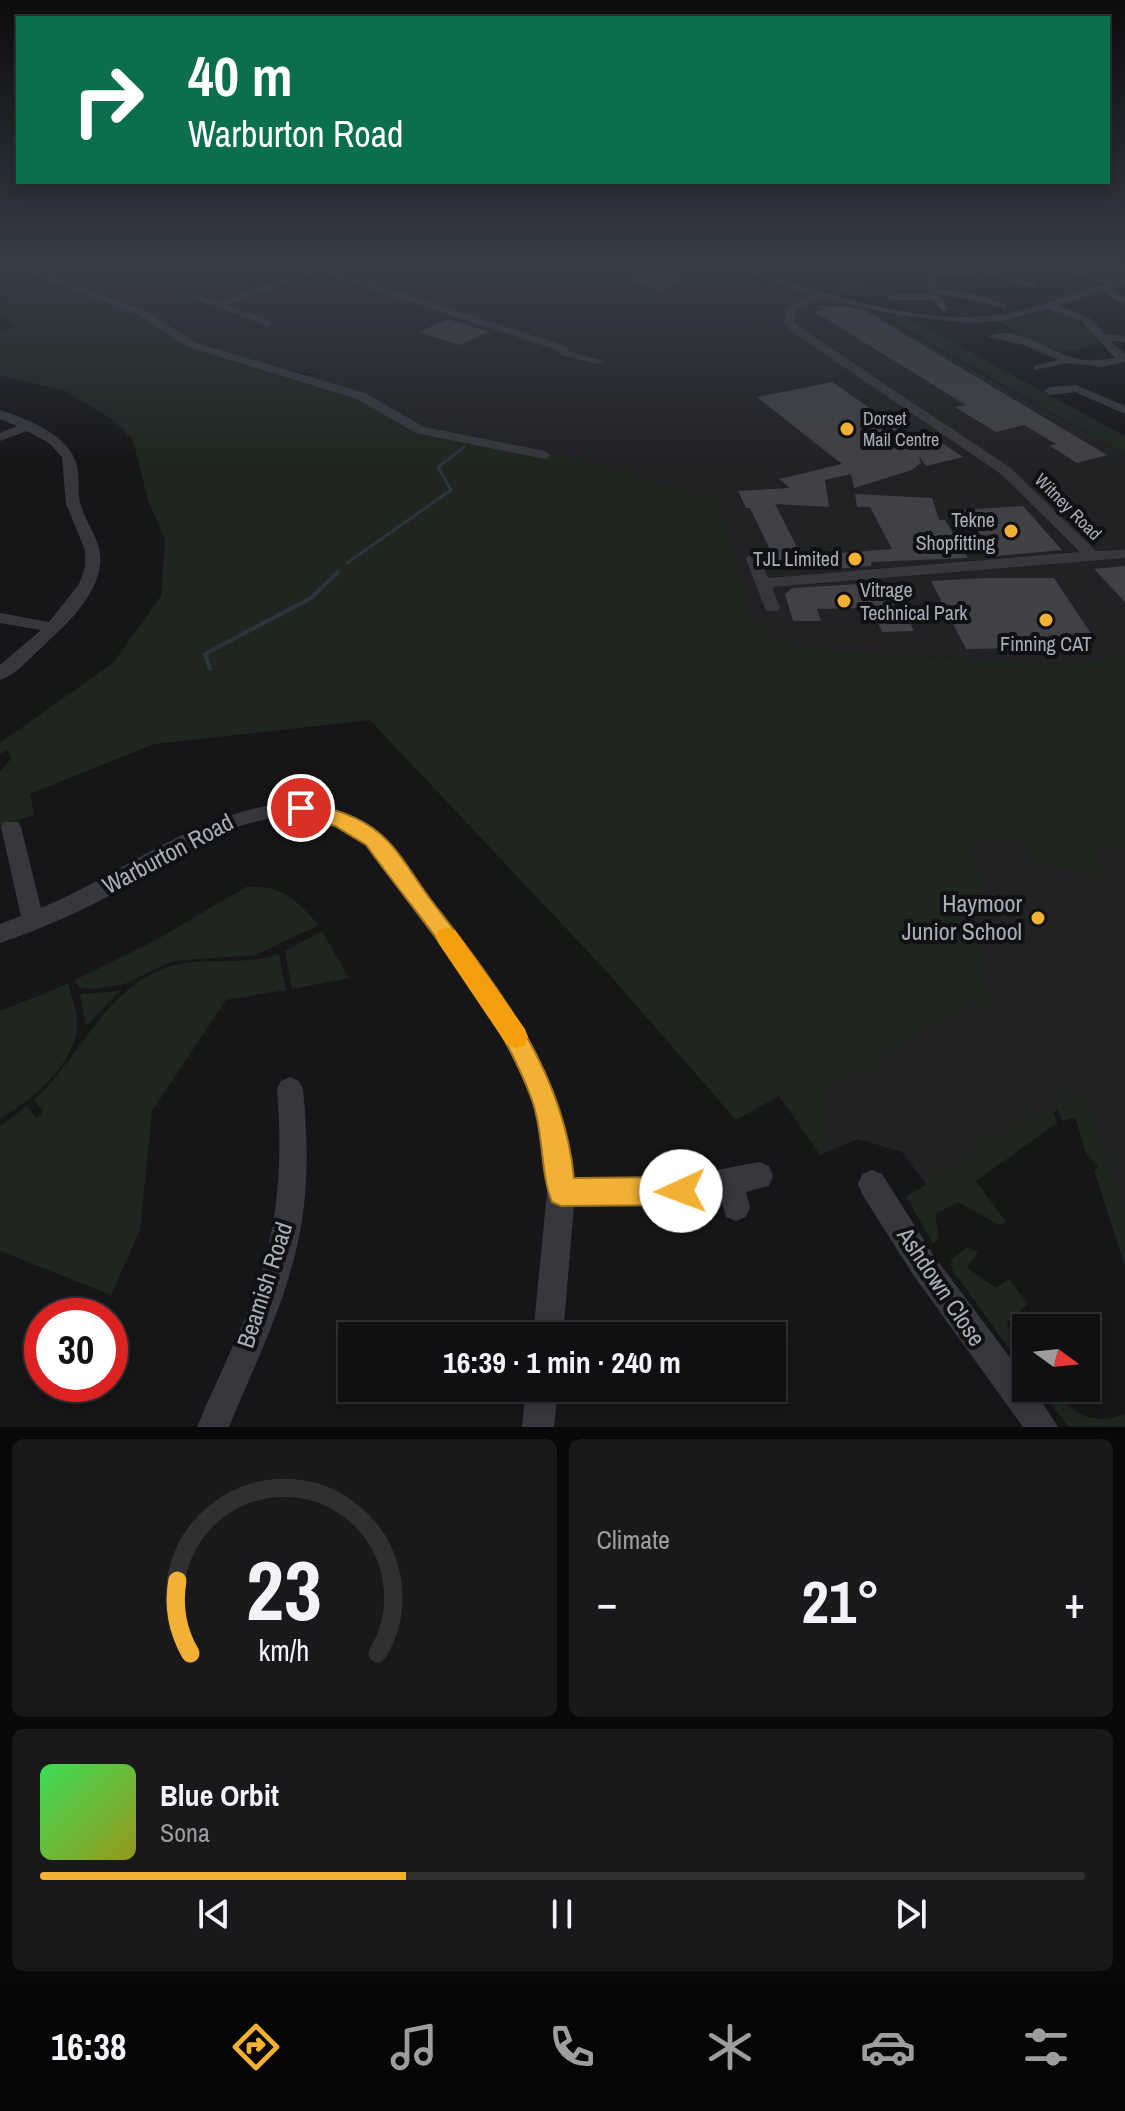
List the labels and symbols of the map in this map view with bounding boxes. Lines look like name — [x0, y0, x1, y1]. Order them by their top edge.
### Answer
place label: Dorset Mail Centre — [863, 406, 939, 452]
marker: Dorset Mail Centre — [838, 420, 856, 438]
street label: Witney Road — [1029, 468, 1107, 546]
place label: Tekne Shopfitting — [916, 506, 995, 556]
marker: Tekne Shopfitting — [1002, 522, 1020, 540]
place label: TJL Limited — [753, 545, 839, 572]
marker: TJL Limited — [846, 550, 864, 568]
place label: Vitrage Technical Park — [860, 576, 968, 626]
marker: Vitrage Technical Park — [835, 592, 853, 610]
marker: Finning CAT — [1037, 611, 1055, 629]
place label: Finning CAT — [1000, 630, 1092, 657]
pin — [267, 774, 335, 842]
street label: Warburton Road — [97, 805, 238, 901]
place label: Haymoor Junior School — [902, 887, 1022, 947]
marker: Haymoor Junior School — [1029, 909, 1047, 927]
position arrow — [639, 1149, 723, 1233]
street label: Beamish Road — [229, 1218, 299, 1352]
street label: Ashdown Close — [890, 1220, 993, 1352]
speed limit sign: 30 — [24, 1298, 128, 1402]
north arrow — [1012, 1314, 1100, 1402]

